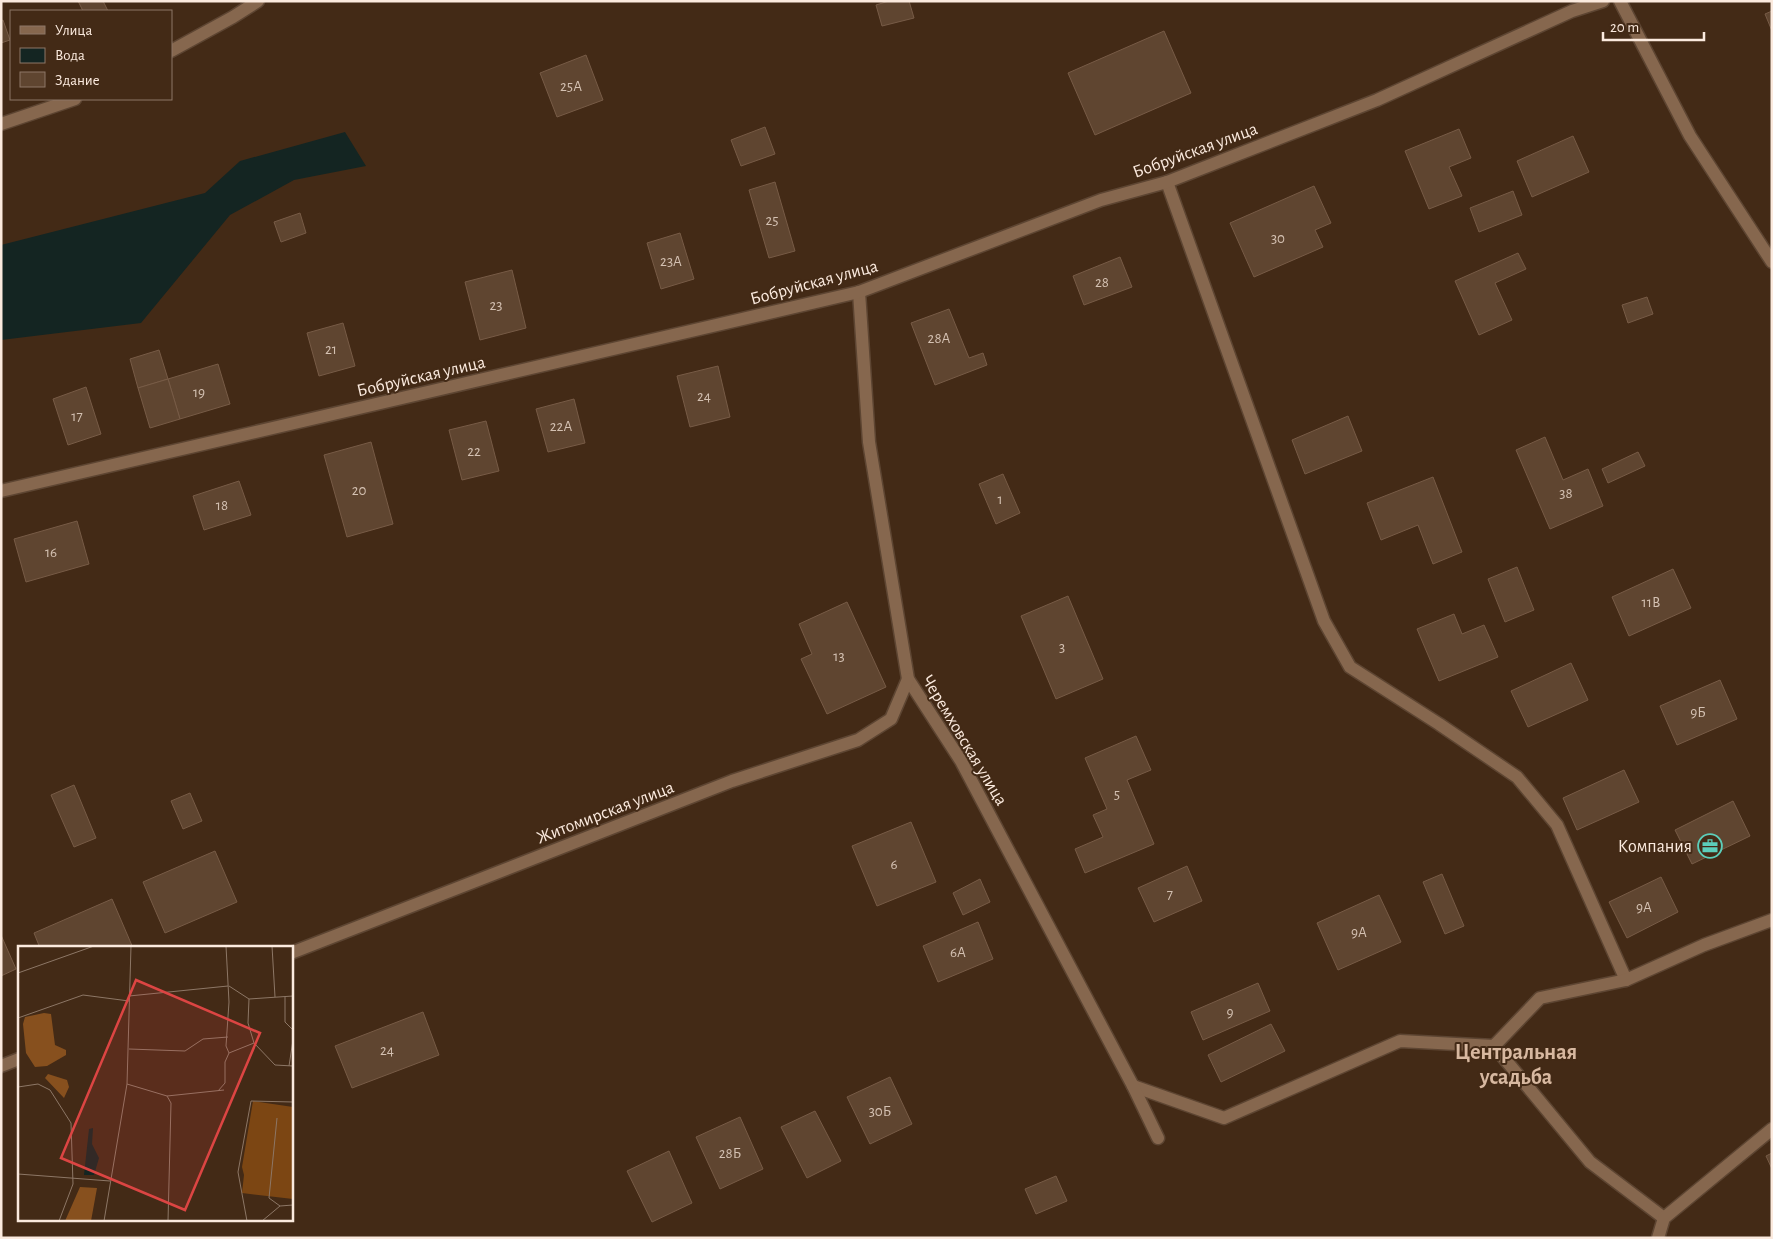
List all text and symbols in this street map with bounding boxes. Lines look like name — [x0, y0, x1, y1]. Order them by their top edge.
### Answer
legend — [10, 10, 172, 100]
scale bar — [1603, 10, 1704, 42]
text: 20 m — [1610, 20, 1639, 35]
text: Улица — [55, 23, 92, 38]
text: Вода — [55, 48, 85, 63]
text: Здание — [55, 73, 100, 88]
house number: 25А — [560, 79, 582, 94]
street label: Бобруйская улица — [1130, 119, 1260, 182]
house number: 25 — [765, 213, 779, 228]
house number: 30 — [1271, 231, 1285, 246]
house number: 23А — [660, 254, 682, 269]
street label: Бобруйская улица — [748, 256, 880, 309]
house number: 28 — [1095, 275, 1109, 290]
house number: 23 — [489, 298, 503, 313]
house number: 28А — [928, 331, 951, 346]
house number: 21 — [325, 342, 337, 357]
street label: Бобруйская улица — [355, 352, 487, 401]
house number: 19 — [193, 385, 205, 400]
house number: 24 — [697, 389, 711, 404]
house number: 17 — [71, 409, 83, 424]
house number: 22А — [550, 419, 572, 434]
house number: 22 — [467, 444, 481, 459]
house number: 20 — [352, 483, 366, 498]
house number: 38 — [1559, 486, 1573, 501]
house number: 1 — [997, 492, 1003, 507]
house number: 18 — [216, 498, 228, 513]
house number: 16 — [45, 545, 57, 560]
house number: 11В — [1642, 595, 1660, 610]
house number: 3 — [1059, 640, 1065, 655]
house number: 13 — [833, 649, 845, 664]
street label: Черемховская улица — [918, 672, 1010, 809]
house number: 9Б — [1690, 705, 1706, 720]
street label: Житомирская улица — [534, 778, 677, 847]
house number: 5 — [1114, 787, 1120, 802]
office icon: Компания — [1697, 833, 1723, 859]
place label: Компания — [1618, 838, 1692, 856]
house number: 6 — [890, 857, 898, 872]
house number: 7 — [1167, 887, 1173, 902]
house number: 9А — [1636, 900, 1652, 915]
house number: 9А — [1351, 925, 1367, 940]
house number: 6А — [950, 945, 966, 960]
inset map — [18, 946, 292, 1222]
house number: 9 — [1226, 1005, 1234, 1020]
district label: Центральная усадьба — [1455, 1041, 1577, 1089]
house number: 24 — [380, 1043, 394, 1058]
house number: 30Б — [869, 1104, 891, 1119]
house number: 28Б — [719, 1146, 741, 1161]

